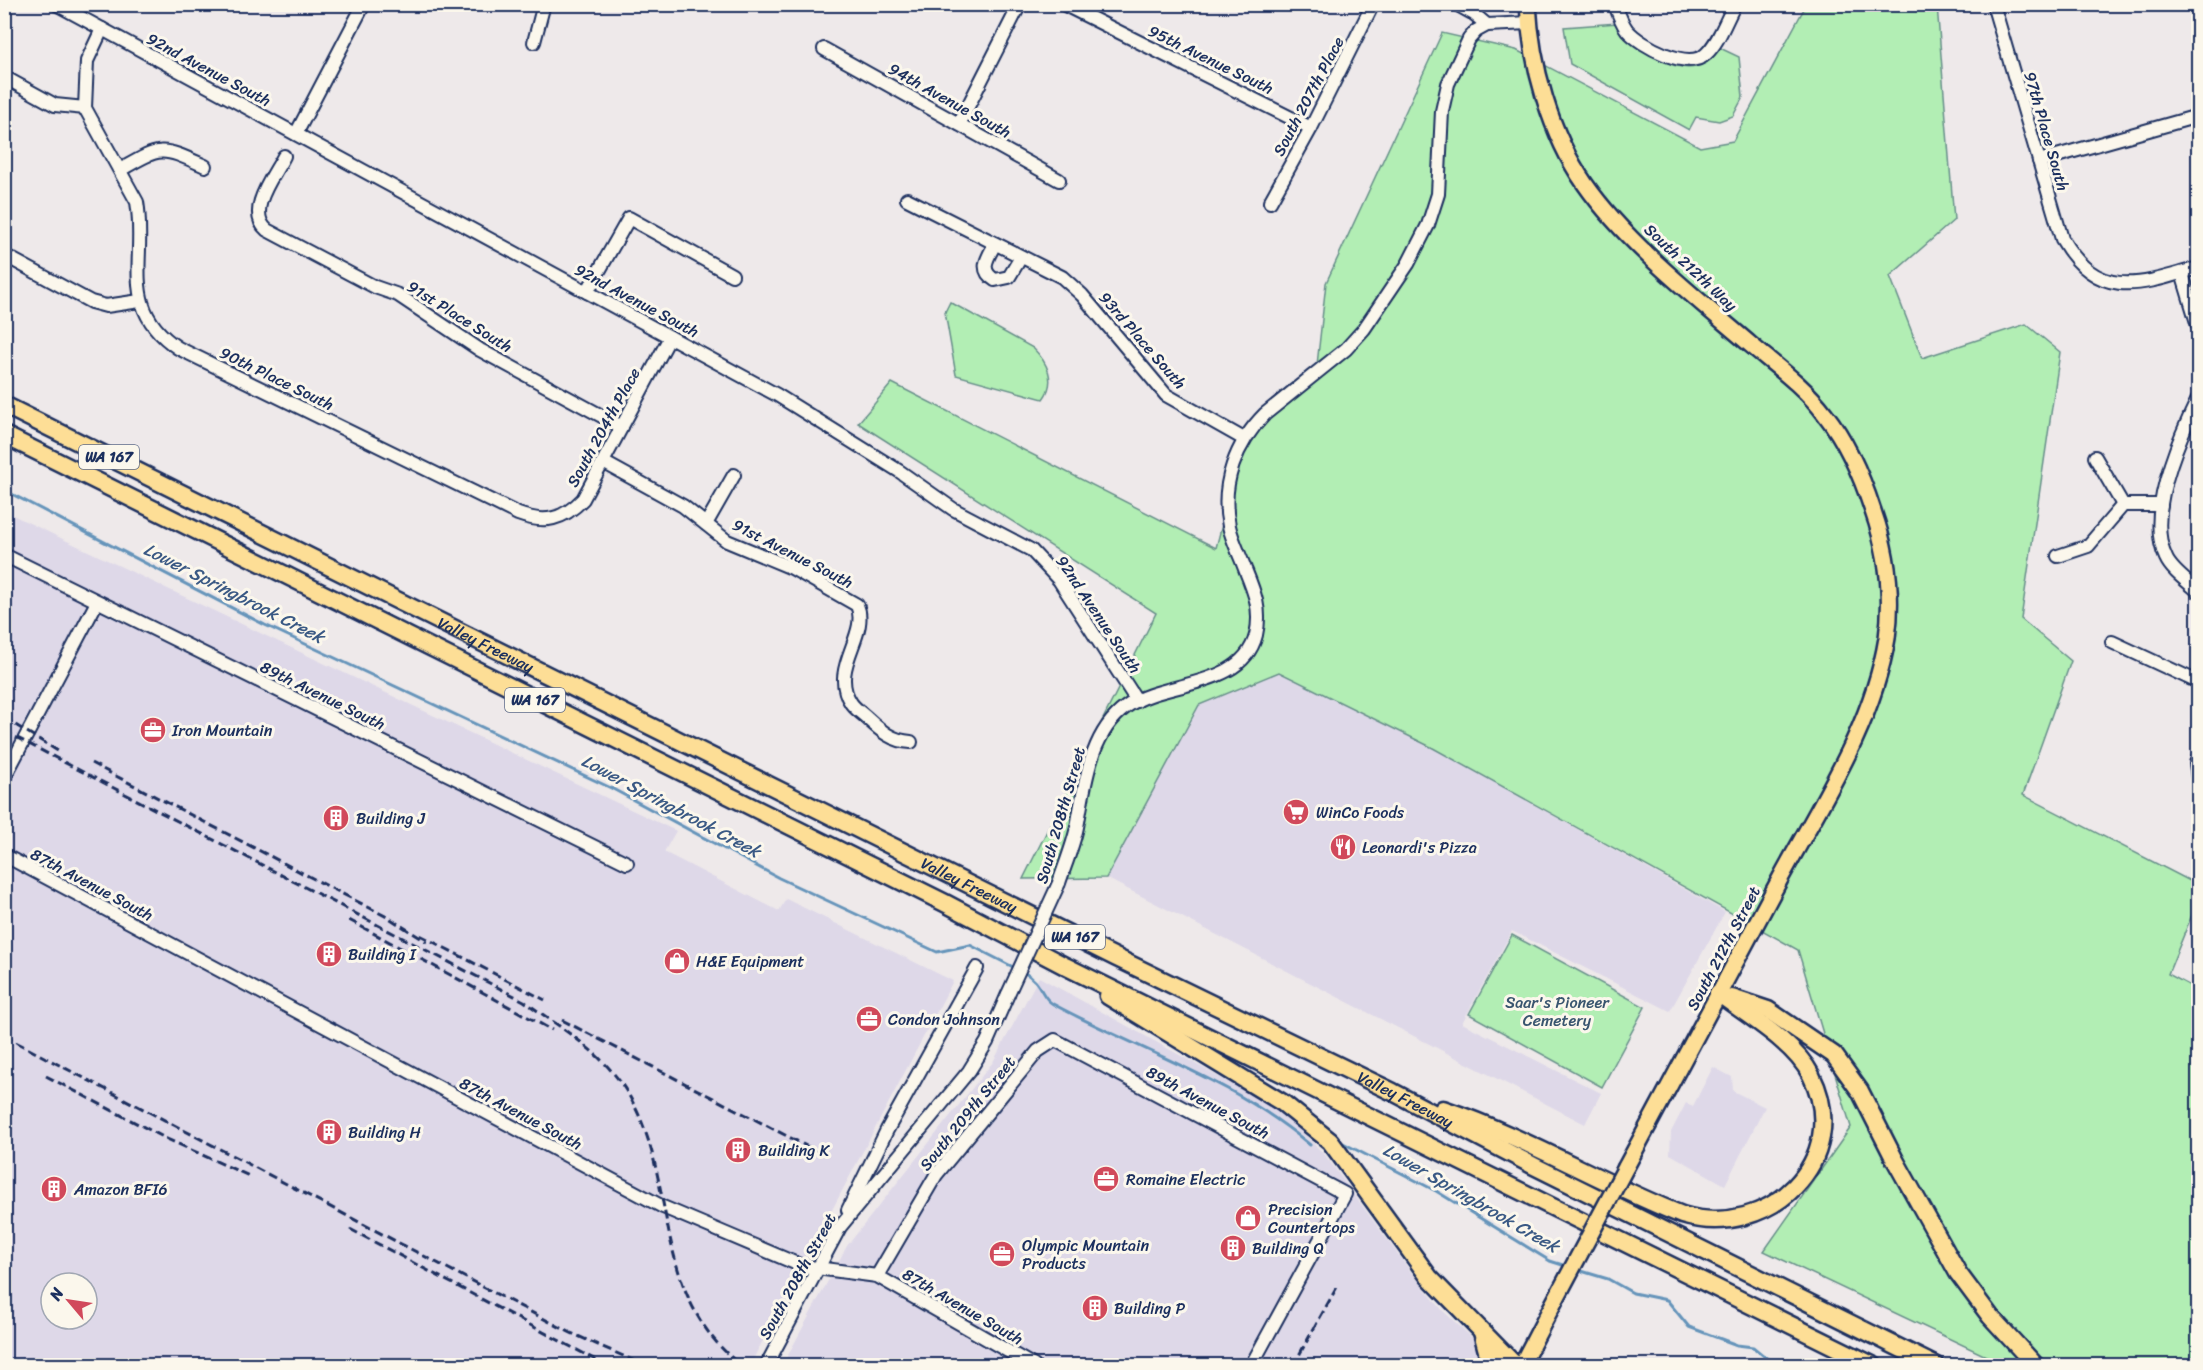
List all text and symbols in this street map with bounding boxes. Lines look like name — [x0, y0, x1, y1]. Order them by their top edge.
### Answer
street label: 95th Avenue South — [1143, 16, 1278, 102]
street label: 92nd Avenue South — [141, 24, 276, 115]
street label: South 207th Place — [1265, 31, 1352, 161]
street label: 94th Avenue South — [883, 55, 1017, 146]
street label: 97th Place South — [2016, 68, 2077, 194]
street label: South 212th Way — [1637, 216, 1745, 319]
street label: 92nd Avenue South — [569, 255, 704, 346]
street label: 91st Place South — [401, 272, 518, 360]
street label: 93rd Place South — [1092, 285, 1194, 396]
street label: 90th Place South — [215, 338, 339, 419]
street label: South 204th Place — [558, 362, 648, 492]
road number: WA 167 — [79, 445, 139, 469]
street label: 91st Avenue South — [727, 510, 858, 596]
water label: Lower Springbrook Creek — [138, 534, 332, 654]
street label: 92nd Avenue South — [1048, 549, 1149, 679]
street label: Valley Freeway — [432, 609, 540, 681]
street label: 89th Avenue South — [255, 653, 390, 738]
road number: WA 167 — [505, 688, 565, 712]
office icon: Iron Mountain — [138, 715, 168, 745]
place label: Iron Mountain — [171, 716, 273, 745]
street label: South 208th Street — [1027, 743, 1094, 887]
water label: Lower Springbrook Creek — [576, 745, 769, 868]
supermarket icon: WinCo Foods — [1281, 797, 1311, 827]
place label: WinCo Foods — [1316, 798, 1405, 827]
building icon: Building J — [321, 803, 351, 833]
place label: Building J — [356, 804, 425, 833]
restaurant icon: Leonardi's Pizza — [1328, 832, 1358, 862]
place label: Leonardi's Pizza — [1362, 833, 1477, 862]
street label: 87th Avenue South — [25, 840, 158, 929]
street label: Valley Freeway — [916, 849, 1023, 922]
street label: South 212th Street — [1678, 881, 1769, 1016]
road number: WA 167 — [1045, 925, 1105, 949]
building icon: Building I — [314, 939, 344, 969]
place label: Building I — [348, 940, 417, 969]
shop icon: H&E Equipment — [662, 946, 692, 976]
place label: H&E Equipment — [696, 947, 804, 976]
park label: Saar's Pioneer Cemetery — [1505, 988, 1610, 1035]
office icon: Condon Johnson — [854, 1004, 884, 1034]
place label: Condon Johnson — [888, 1005, 1000, 1034]
street label: South 209th Street — [912, 1049, 1023, 1177]
street label: 89th Avenue South — [1141, 1058, 1275, 1147]
street label: Valley Freeway — [1352, 1063, 1459, 1137]
street label: 87th Avenue South — [454, 1069, 587, 1158]
building icon: Building H — [314, 1117, 344, 1147]
place label: Building H — [348, 1118, 421, 1147]
water label: Lower Springbrook Creek — [1377, 1134, 1567, 1263]
building icon: Building K — [723, 1135, 753, 1165]
place label: Building K — [758, 1136, 830, 1165]
office icon: Romaine Electric — [1091, 1164, 1121, 1194]
place label: Romaine Electric — [1126, 1165, 1245, 1194]
building icon: Amazon BFI6 — [39, 1174, 69, 1204]
place label: Amazon BFI6 — [73, 1175, 168, 1204]
place label: Precision Countertops — [1268, 1195, 1355, 1242]
shop icon: Precision Countertops — [1233, 1203, 1263, 1233]
street label: South 208th Street — [751, 1207, 844, 1345]
place label: Olympic Mountain Products — [1022, 1231, 1149, 1278]
building icon: Building Q — [1218, 1233, 1248, 1263]
place label: Building Q — [1252, 1234, 1324, 1263]
office icon: Olympic Mountain Products — [987, 1239, 1017, 1269]
street label: 87th Avenue South — [897, 1260, 1029, 1353]
north arrow — [39, 1271, 99, 1331]
text: N — [40, 1281, 72, 1307]
building icon: Building P — [1080, 1293, 1110, 1323]
place label: Building P — [1114, 1294, 1185, 1323]

